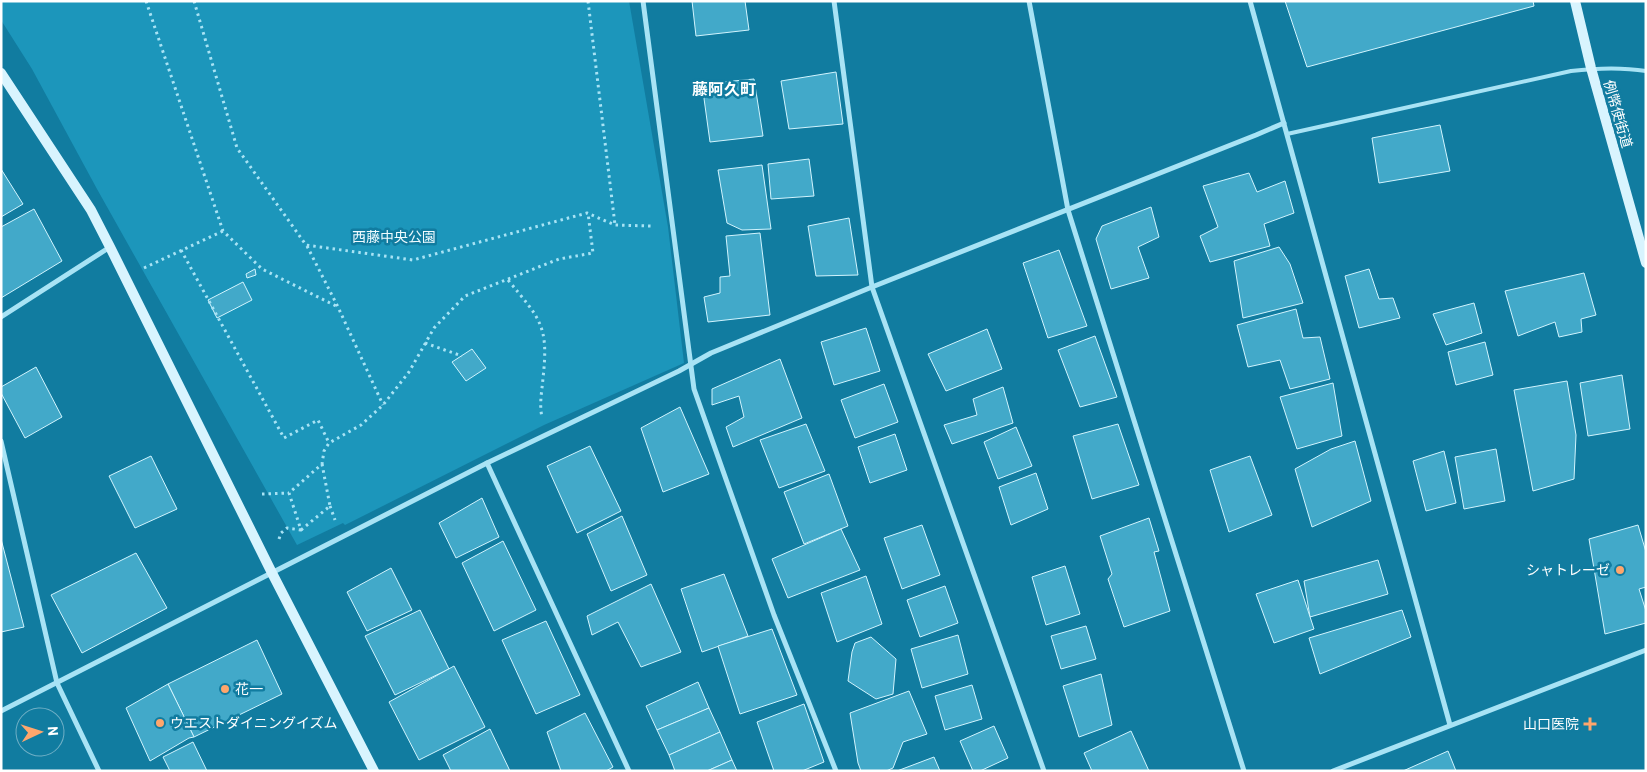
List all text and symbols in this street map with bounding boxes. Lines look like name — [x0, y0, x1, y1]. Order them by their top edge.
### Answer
street label: 例幣使街道 — [1601, 78, 1636, 150]
district label: 藤阿久町 — [692, 79, 756, 98]
park label: 西藤中央公園 — [352, 228, 436, 245]
place label: シャトレーゼ — [1526, 561, 1610, 578]
marker: シャトレーゼ — [1614, 564, 1626, 576]
place label: 花一 — [235, 680, 263, 697]
marker: 花一 — [219, 683, 231, 695]
north arrow — [15, 707, 65, 757]
place label: ウエストダイニングイズム — [170, 714, 338, 731]
place label: 山口医院 — [1523, 715, 1579, 732]
marker: ウエストダイニングイズム — [154, 717, 166, 729]
marker: 山口医院 — [1583, 717, 1597, 731]
text: N — [45, 726, 62, 736]

